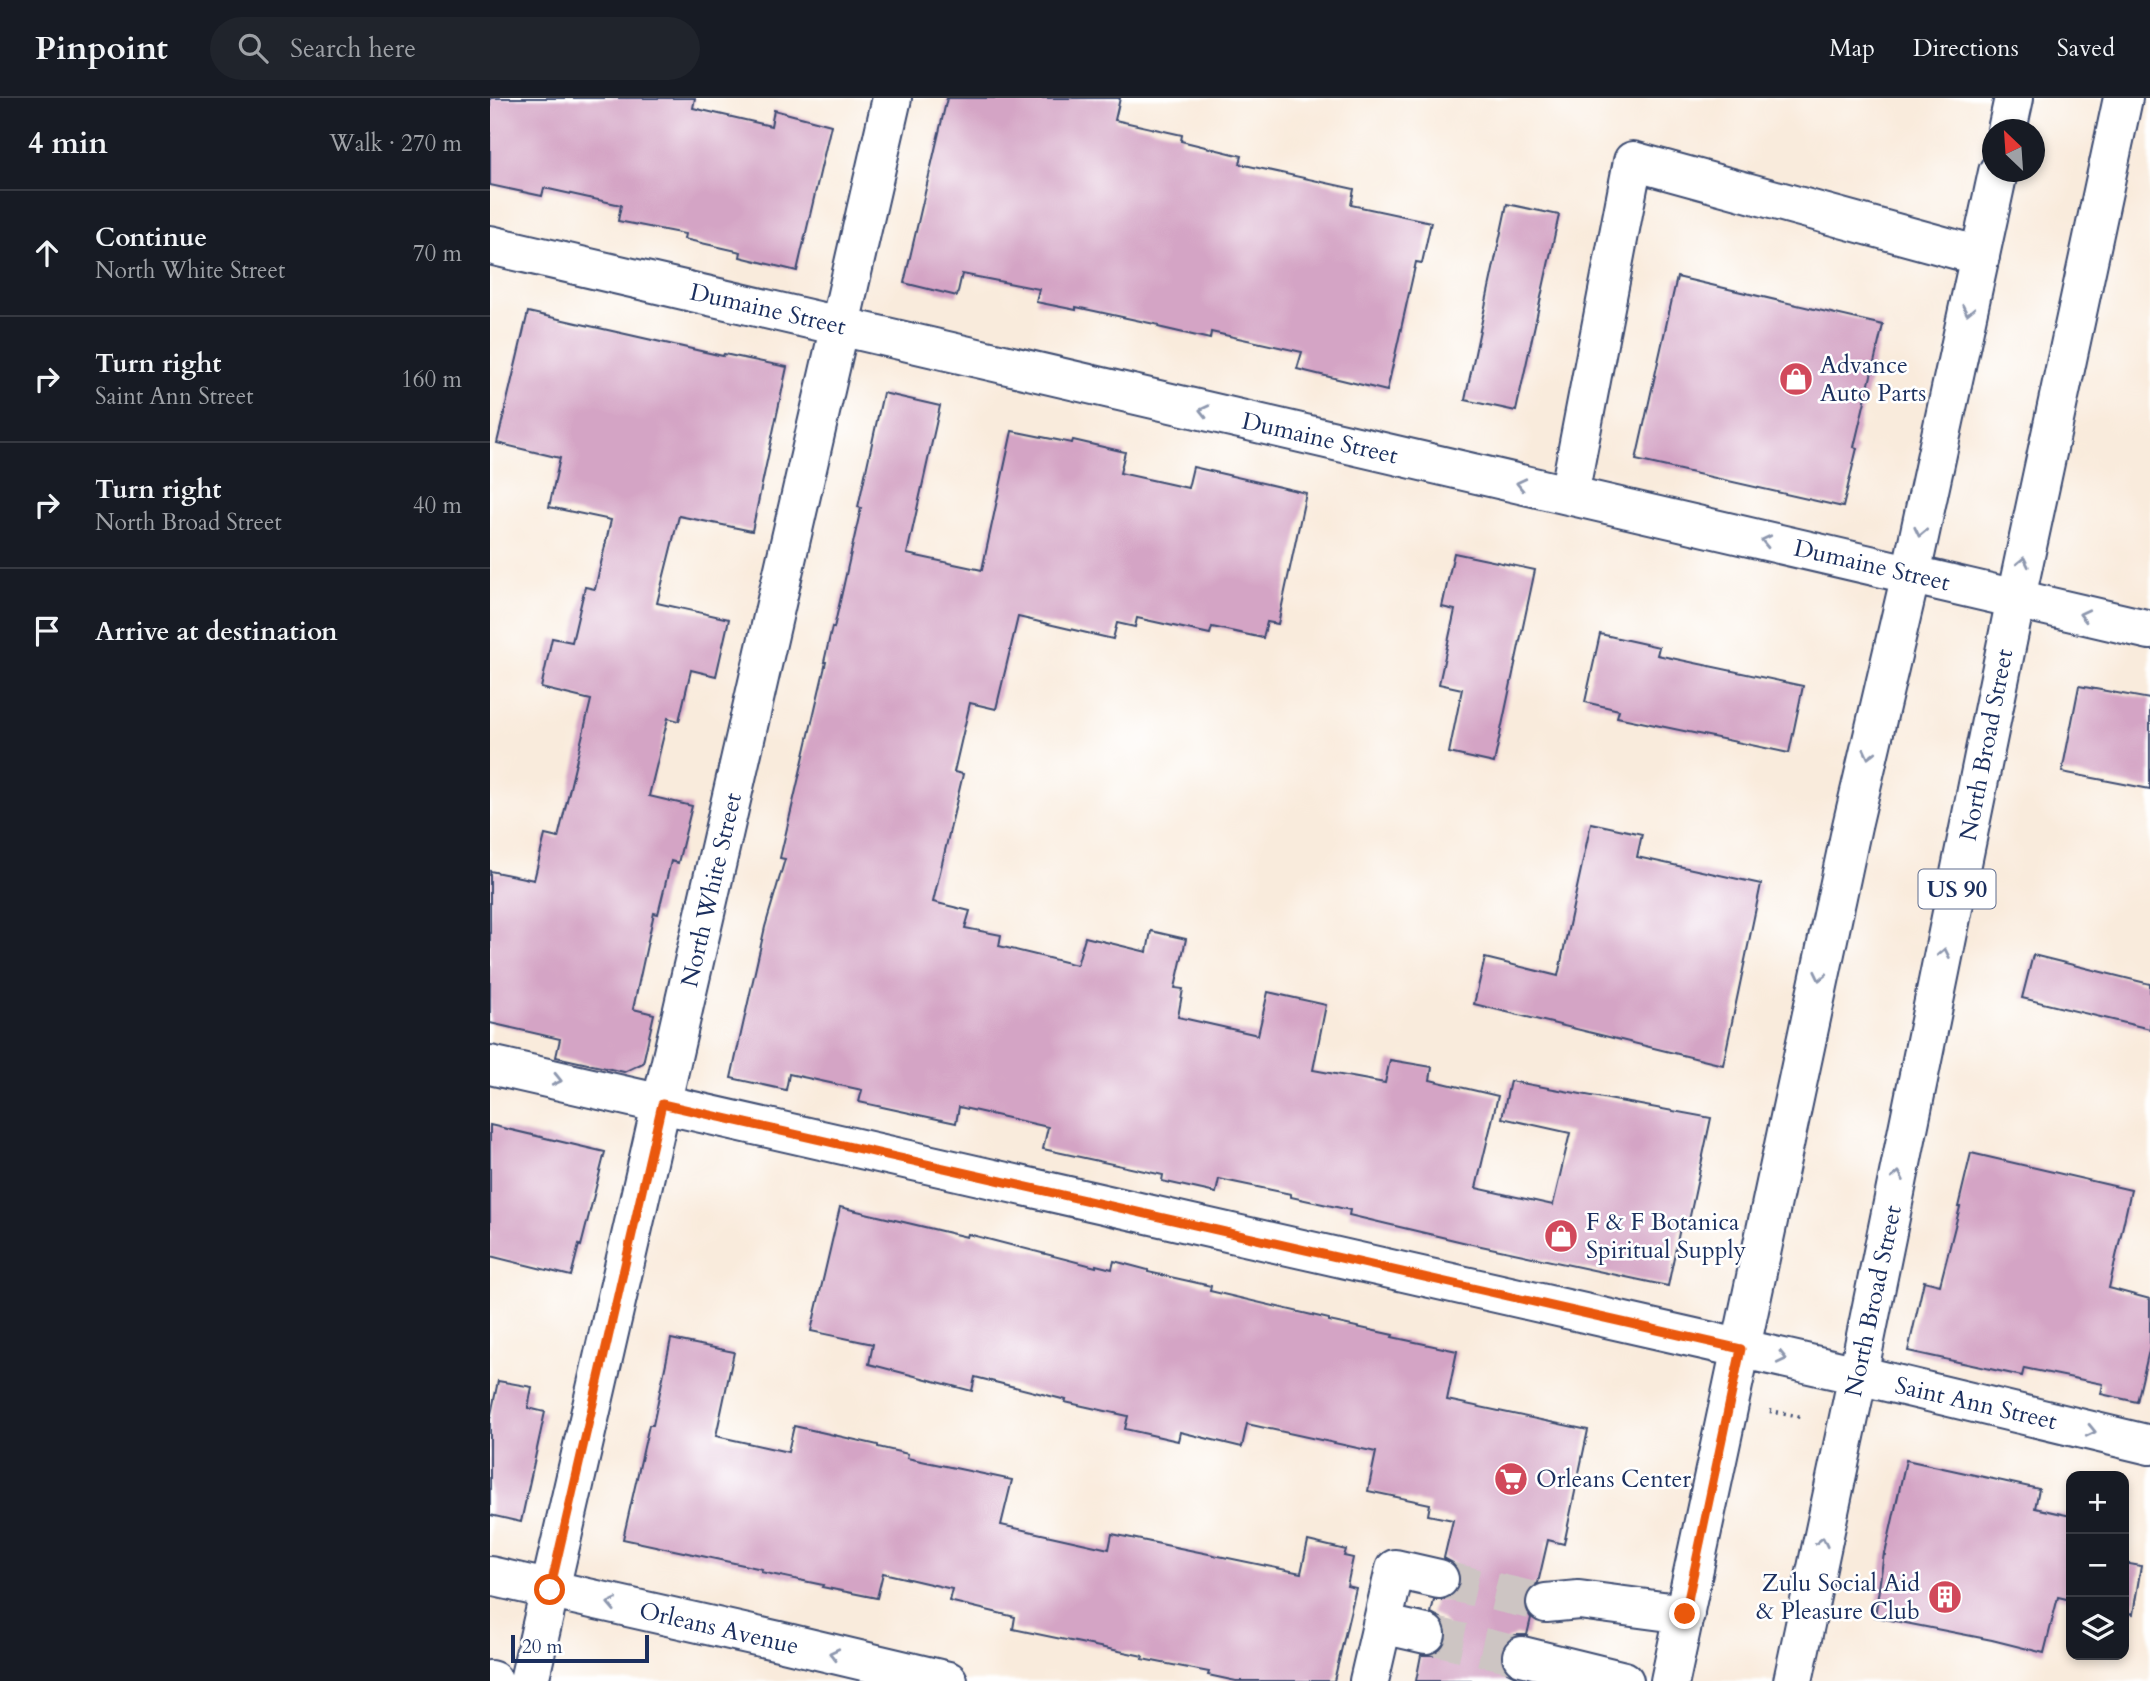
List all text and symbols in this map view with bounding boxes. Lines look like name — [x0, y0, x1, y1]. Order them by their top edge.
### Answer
search box — [210, 17, 700, 80]
text: Pinpoint — [35, 26, 168, 71]
icon: search — [234, 29, 272, 67]
text: Search here — [290, 31, 416, 66]
text: Map — [1829, 32, 1875, 65]
text: Directions — [1913, 32, 2019, 65]
text: Saved — [2057, 32, 2115, 65]
north arrow — [1982, 119, 2045, 182]
text: 4 min — [28, 123, 108, 164]
text: Walk · 270 m — [329, 128, 462, 159]
text: Continue — [95, 220, 207, 255]
icon: ahead — [28, 234, 66, 272]
text: 70 m — [413, 238, 462, 269]
text: North White Street — [95, 255, 285, 286]
street label: Dumaine Street — [687, 276, 849, 344]
one-way arrow — [1962, 304, 1977, 316]
text: Turn right — [95, 346, 222, 381]
place label: Advance Auto Parts — [1820, 349, 1926, 410]
icon: right — [28, 360, 66, 398]
shop icon: Advance Auto Parts — [1777, 360, 1815, 398]
text: 160 m — [401, 364, 462, 395]
text: Saint Ann Street — [95, 381, 253, 412]
one-way arrow — [1198, 404, 1210, 419]
street label: Dumaine Street — [1239, 405, 1401, 473]
text: Turn right — [95, 472, 222, 507]
one-way arrow — [1515, 478, 1527, 493]
icon: right — [28, 486, 66, 524]
text: 40 m — [413, 490, 462, 521]
text: North Broad Street — [95, 507, 282, 538]
one-way arrow — [1914, 526, 1929, 538]
street label: Dumaine Street — [1791, 532, 1953, 600]
one-way arrow — [1761, 535, 1773, 549]
one-way arrow — [2015, 556, 2030, 568]
one-way arrow — [2078, 608, 2090, 623]
icon: arrive — [28, 612, 66, 650]
text: Arrive at destination — [95, 614, 338, 649]
street label: North Broad Street — [1952, 646, 2021, 844]
one-way arrow — [1863, 748, 1877, 760]
street label: North White Street — [673, 789, 750, 991]
road number: US 90 — [1918, 870, 1996, 908]
one-way arrow — [1935, 947, 1950, 959]
one-way arrow — [1814, 970, 1829, 982]
one-way arrow — [550, 1072, 562, 1087]
one-way arrow — [1890, 1170, 1905, 1182]
street label: North Broad Street — [1837, 1202, 1910, 1400]
place label: F & F Botanica Spiritual Supply — [1586, 1206, 1747, 1267]
shop icon: F & F Botanica Spiritual Supply — [1542, 1217, 1580, 1255]
one-way arrow — [1776, 1349, 1788, 1364]
street label: Saint Ann Street — [1892, 1369, 2061, 1438]
one-way arrow — [2085, 1422, 2097, 1437]
supermarket icon: Orleans Center — [1492, 1460, 1530, 1498]
place label: Orleans Center — [1536, 1463, 1691, 1496]
map controls — [2066, 1471, 2129, 1660]
button: + — [2066, 1471, 2129, 1534]
button: − — [2066, 1534, 2129, 1597]
one-way arrow — [1814, 1536, 1829, 1548]
place label: Zulu Social Aid & Pleasure Club — [1756, 1567, 1920, 1628]
route start — [534, 1574, 565, 1605]
building icon: Zulu Social Aid & Pleasure Club — [1926, 1578, 1964, 1616]
street label: Orleans Avenue — [636, 1594, 802, 1663]
one-way arrow — [606, 1597, 618, 1612]
button: layers — [2066, 1597, 2129, 1660]
route end — [1669, 1598, 1700, 1629]
scale bar — [511, 1632, 649, 1664]
text: 20 m — [522, 1634, 563, 1660]
one-way arrow — [828, 1648, 840, 1662]

